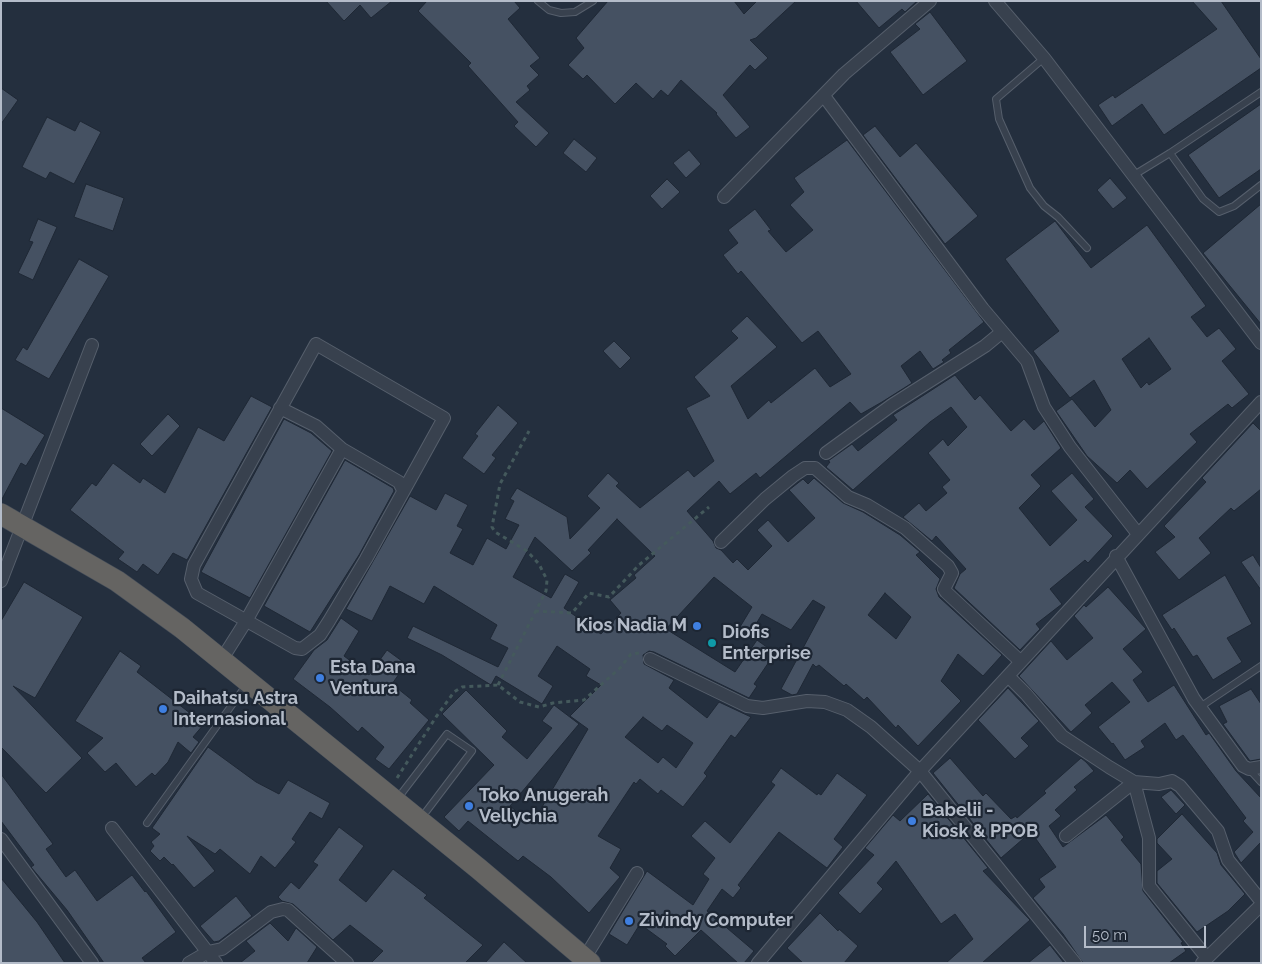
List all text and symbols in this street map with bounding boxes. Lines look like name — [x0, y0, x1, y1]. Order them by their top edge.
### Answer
place label: Kios Nadia M — [576, 615, 687, 637]
marker: Kios Nadia M — [691, 620, 703, 632]
place label: Diofis Enterprise — [722, 622, 811, 664]
marker: Diofis Enterprise — [706, 637, 718, 649]
place label: Esta Dana Ventura — [330, 657, 415, 700]
marker: Esta Dana Ventura — [314, 672, 326, 684]
place label: Daihatsu Astra Internasional — [173, 688, 298, 731]
marker: Daihatsu Astra Internasional — [157, 703, 169, 715]
place label: Toko Anugerah Vellychia — [479, 785, 608, 828]
marker: Toko Anugerah Vellychia — [463, 800, 475, 812]
place label: Babelii - Kiosk & PPOB — [922, 800, 1038, 842]
marker: Babelii - Kiosk & PPOB — [906, 815, 918, 827]
place label: Zivindy Computer — [639, 910, 793, 932]
marker: Zivindy Computer — [623, 915, 635, 927]
scale bar — [1087, 916, 1210, 948]
text: 50 m — [1092, 926, 1127, 944]

